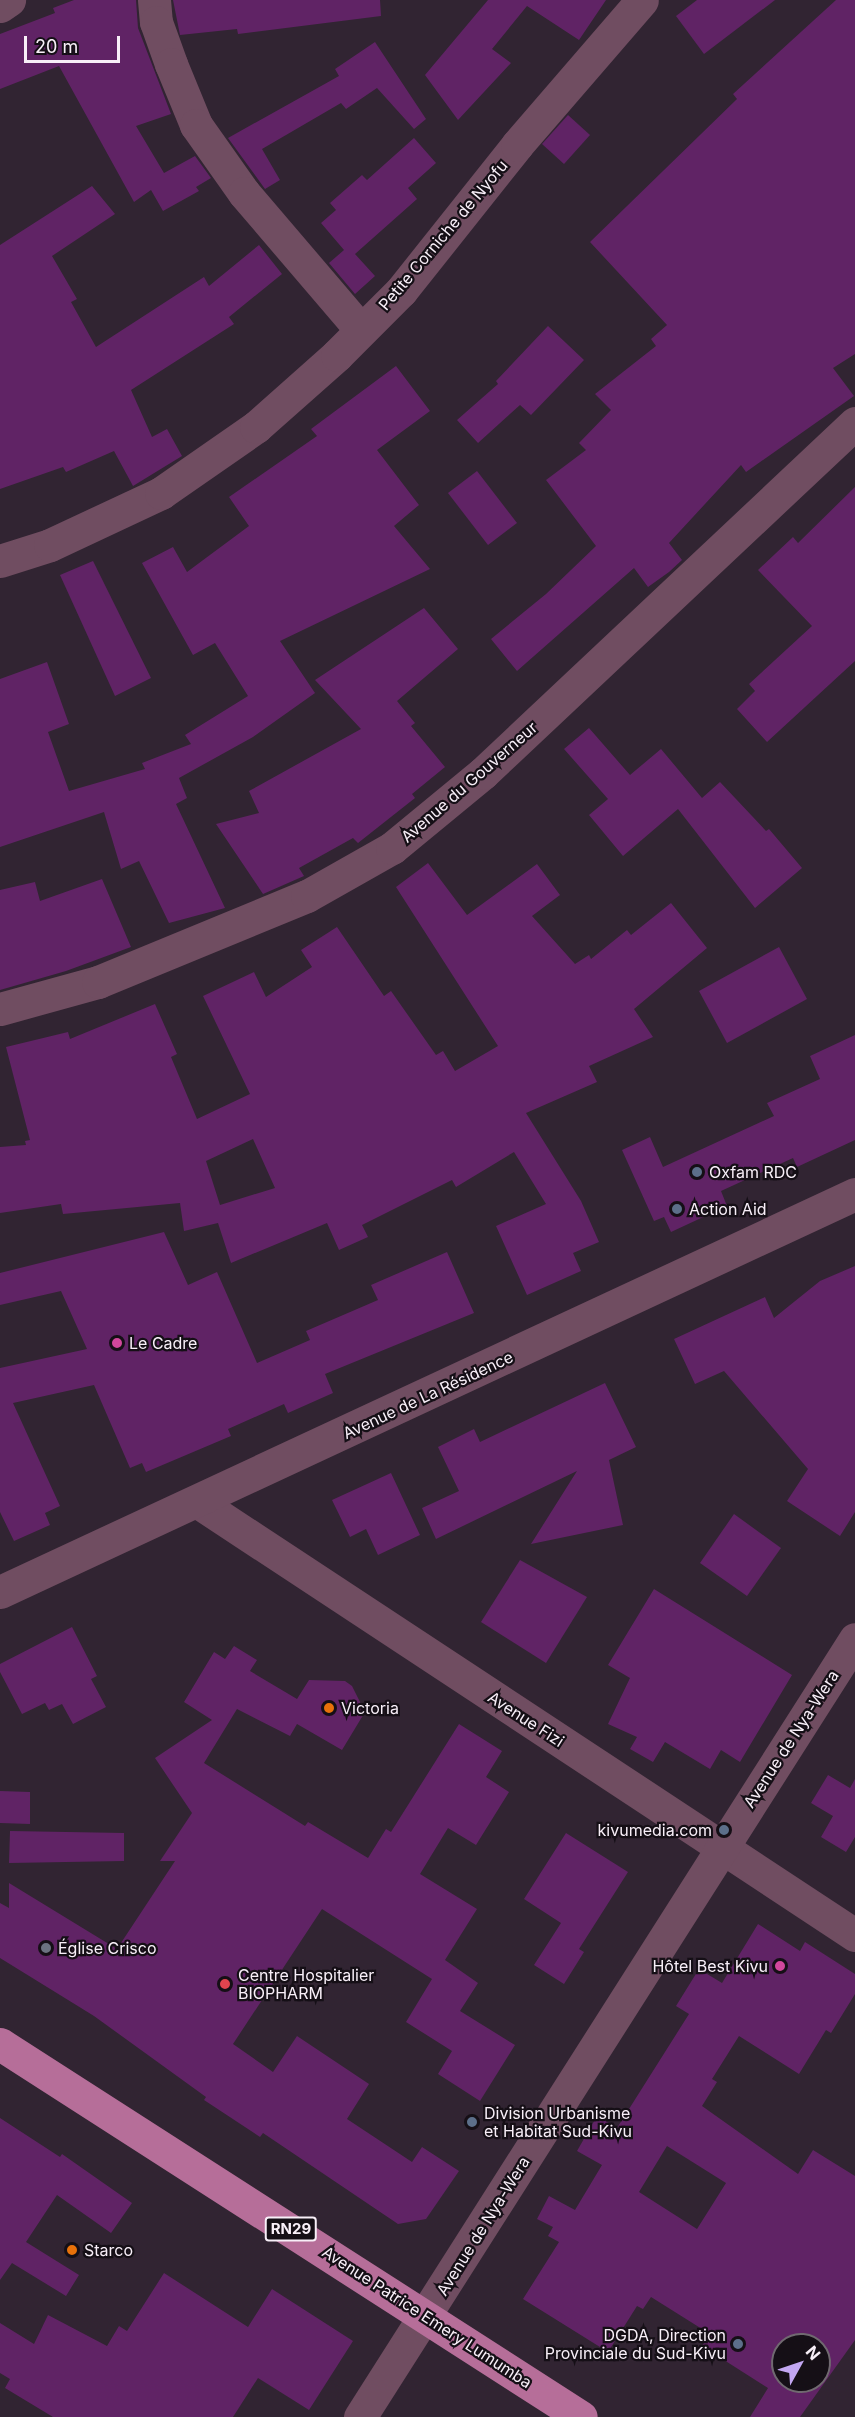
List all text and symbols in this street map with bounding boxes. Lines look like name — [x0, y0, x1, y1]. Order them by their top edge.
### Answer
scale bar — [27, 24, 123, 62]
text: 20 m — [35, 36, 78, 57]
street label: Petite Corniche de Nyofu — [375, 156, 511, 314]
street label: Avenue du Gouverneur — [397, 718, 541, 846]
place label: Oxfam RDC — [709, 1162, 797, 1182]
marker: Oxfam RDC — [690, 1165, 704, 1179]
place label: Action Aid — [689, 1199, 767, 1219]
marker: Action Aid — [670, 1202, 684, 1216]
place label: Le Cadre — [129, 1333, 197, 1353]
marker: Le Cadre — [110, 1336, 124, 1350]
street label: Avenue de La Résidence — [340, 1347, 516, 1443]
street label: Avenue de Nya-Wera — [739, 1667, 843, 1811]
street label: Avenue Fizi — [484, 1687, 568, 1751]
place label: Victoria — [341, 1698, 399, 1718]
marker: Victoria — [322, 1701, 336, 1715]
place label: kivumedia.com — [598, 1820, 712, 1840]
marker: kivumedia.com — [717, 1823, 731, 1837]
place label: Église Crisco — [58, 1938, 156, 1958]
marker: Église Crisco — [39, 1941, 53, 1955]
place label: Hôtel Best Kivu — [652, 1956, 768, 1976]
marker: Hôtel Best Kivu — [773, 1959, 787, 1973]
place label: Centre Hospitalier BIOPHARM — [238, 1965, 374, 2003]
marker: Centre Hospitalier BIOPHARM — [216, 1975, 234, 1993]
place label: Division Urbanisme et Habitat Sud-Kivu — [484, 2103, 632, 2141]
marker: Division Urbanisme et Habitat Sud-Kivu — [465, 2115, 479, 2129]
street label: Avenue de Nya-Wera — [432, 2153, 534, 2299]
road number: RN29 — [264, 2217, 318, 2241]
place label: Starco — [84, 2240, 133, 2260]
street label: Avenue Patrice Emery Lumumba — [319, 2242, 535, 2392]
marker: Starco — [65, 2243, 79, 2257]
place label: DGDA, Direction Provinciale du Sud-Kivu — [545, 2325, 726, 2363]
north arrow — [771, 2333, 831, 2393]
marker: DGDA, Direction Provinciale du Sud-Kivu — [731, 2337, 745, 2351]
text: N — [802, 2342, 825, 2364]

